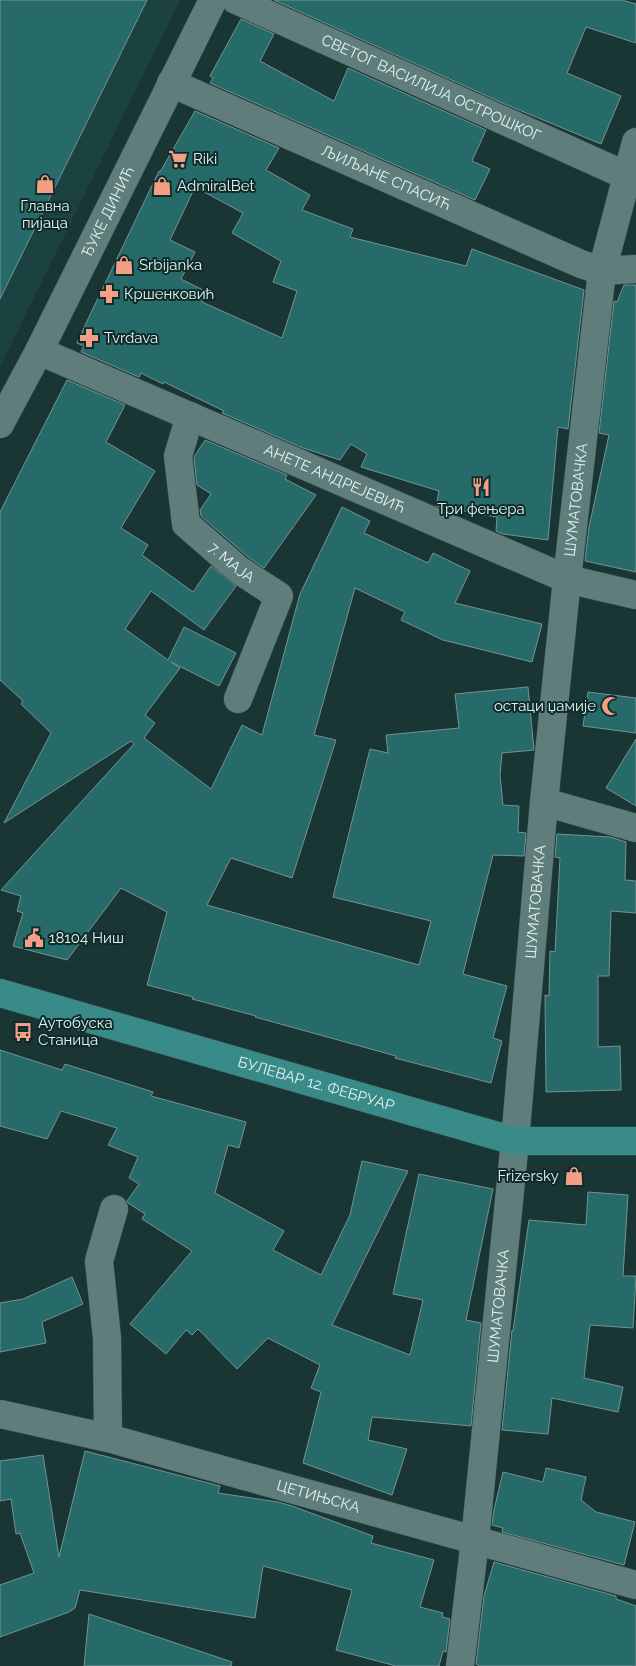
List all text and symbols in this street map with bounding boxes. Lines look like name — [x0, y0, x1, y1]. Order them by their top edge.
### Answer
street label: СВЕТОГ ВАСИЛИЈА ОСТРОШКОГ — [319, 31, 544, 145]
street label: ЉИЉАНЕ СПАСИЋ — [319, 142, 453, 214]
supermarket icon: Riki — [167, 148, 189, 170]
place label: Riki — [193, 150, 217, 168]
street label: ЂУКЕ ДИНИЋ — [78, 164, 138, 260]
shop icon: Главна пијаца — [34, 173, 56, 195]
shop icon: AdmiralBet — [151, 175, 173, 197]
place label: AdmiralBet — [177, 177, 255, 195]
place label: Главна пијаца — [20, 197, 70, 232]
shop icon: Srbijanka — [113, 254, 135, 276]
place label: Srbijanka — [139, 256, 202, 274]
pharmacy icon: Кршенковић — [98, 283, 120, 305]
place label: Кршенковић — [124, 285, 214, 303]
pharmacy icon: Tvrđava — [78, 327, 100, 349]
place label: Tvrđava — [104, 329, 158, 347]
street label: АНЕТЕ АНДРЕЈЕВИЋ — [261, 440, 408, 517]
street label: ШУМАТОВАЧКА — [561, 442, 591, 558]
restaurant icon: Три фењера — [470, 476, 492, 498]
place label: Три фењера — [437, 500, 525, 518]
street label: 7. МАЈА — [205, 539, 258, 587]
mosque icon: остаци џамије — [600, 695, 622, 717]
place label: остаци џамије — [494, 697, 596, 715]
street label: ШУМАТОВАЧКА — [522, 844, 549, 959]
public building icon: 18104 Ниш — [23, 927, 45, 949]
place label: 18104 Ниш — [49, 929, 124, 947]
place label: Аутобуска Станица — [38, 1014, 113, 1049]
bus stop icon: Аутобуска Станица — [12, 1021, 34, 1043]
street label: БУЛЕВАР 12. ФЕБРУАР — [236, 1053, 397, 1115]
shop icon: Frizersky — [563, 1165, 585, 1187]
place label: Frizersky — [498, 1167, 559, 1185]
street label: ШУМАТОВАЧКА — [484, 1248, 513, 1364]
street label: ЦЕТИЊСКА — [275, 1476, 362, 1517]

